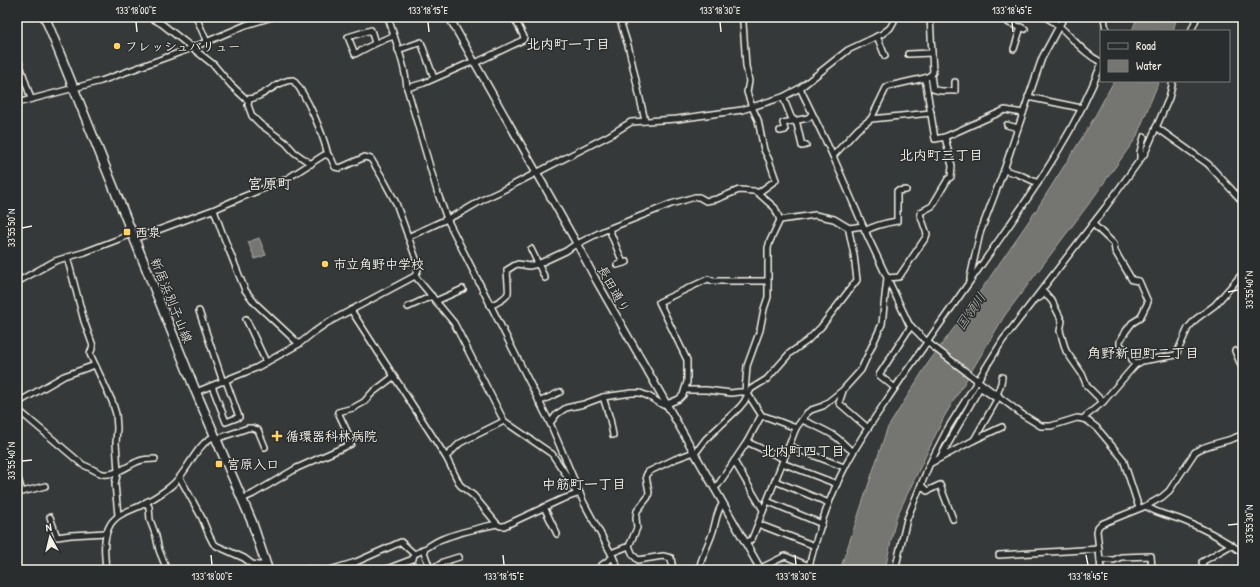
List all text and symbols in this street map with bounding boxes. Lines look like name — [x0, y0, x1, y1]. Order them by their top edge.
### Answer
text: 133°18'00"E — [116, 4, 157, 17]
text: 133°18'15"E — [408, 4, 448, 17]
text: 133°18'30"E — [700, 4, 741, 17]
text: 133°18'45"E — [992, 4, 1033, 17]
legend — [1100, 30, 1230, 82]
district label: 北内町一丁目 — [526, 34, 610, 53]
place label: フレッシュバリュー — [125, 37, 241, 55]
text: Road — [1136, 37, 1156, 54]
marker: フレッシュバリュー — [112, 41, 122, 51]
text: Water — [1136, 57, 1162, 74]
district label: 北内町三丁目 — [899, 145, 983, 164]
district label: 宮原町 — [247, 173, 293, 194]
text: 33°55'50"N — [5, 209, 18, 247]
place label: 西泉 — [135, 223, 161, 241]
marker: 西泉 — [122, 227, 132, 237]
street label: 新居浜別子山線 — [147, 254, 198, 346]
place label: 市立角野中学校 — [333, 255, 424, 273]
marker: 市立角野中学校 — [320, 259, 330, 269]
street label: 長田通り — [594, 262, 634, 316]
text: 33°55'40"N — [1243, 271, 1256, 309]
water label: 国領川 — [950, 288, 990, 334]
district label: 角野新田町二丁目 — [1087, 343, 1199, 362]
place label: 循環器科林病院 — [286, 427, 377, 445]
marker: 循環器科林病院 — [271, 430, 283, 442]
district label: 北内町四丁目 — [761, 441, 845, 460]
text: 33°55'40"N — [5, 442, 18, 480]
place label: 宮原入口 — [227, 455, 279, 473]
marker: 宮原入口 — [214, 459, 224, 469]
district label: 中筋町一丁目 — [542, 474, 626, 493]
text: 33°55'30"N — [1243, 505, 1256, 543]
north arrow — [30, 517, 70, 557]
text: N — [45, 520, 53, 534]
text: 133°18'00"E — [192, 570, 233, 583]
text: 133°18'15"E — [484, 570, 524, 583]
text: 133°18'30"E — [776, 570, 817, 583]
text: 133°18'45"E — [1068, 570, 1109, 583]

